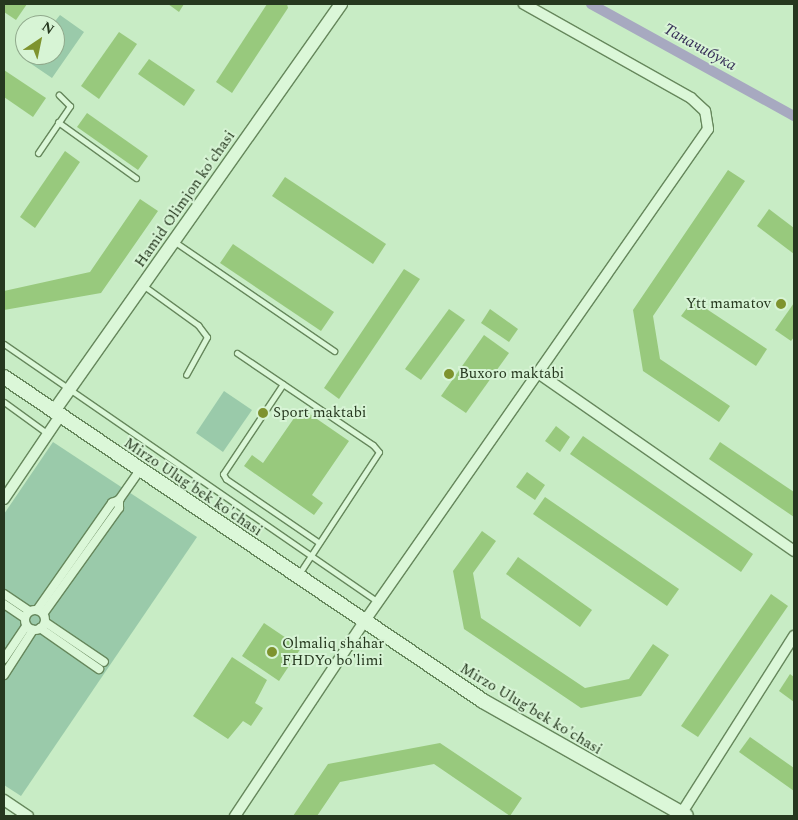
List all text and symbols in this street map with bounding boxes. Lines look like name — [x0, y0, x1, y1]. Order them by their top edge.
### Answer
north arrow — [15, 15, 65, 65]
text: N — [37, 16, 59, 40]
water label: Таначибука — [660, 19, 740, 75]
street label: Hamid Olimjon ko'chasi — [131, 127, 239, 271]
place label: Ytt mamatov — [686, 295, 771, 313]
marker: Ytt mamatov — [775, 298, 787, 310]
place label: Buxoro maktabi — [459, 365, 564, 383]
marker: Buxoro maktabi — [443, 368, 455, 380]
place label: Sport maktabi — [273, 404, 366, 422]
marker: Sport maktabi — [257, 407, 269, 419]
street label: Mirzo Ulug'bek ko'chasi — [120, 434, 266, 540]
place label: Olmaliq shahar FHDYo bo'limi — [282, 634, 384, 669]
marker: Olmaliq shahar FHDYo bo'limi — [266, 646, 278, 658]
street label: Mirzo Ulug‘bek ko'chasi — [457, 659, 605, 759]

